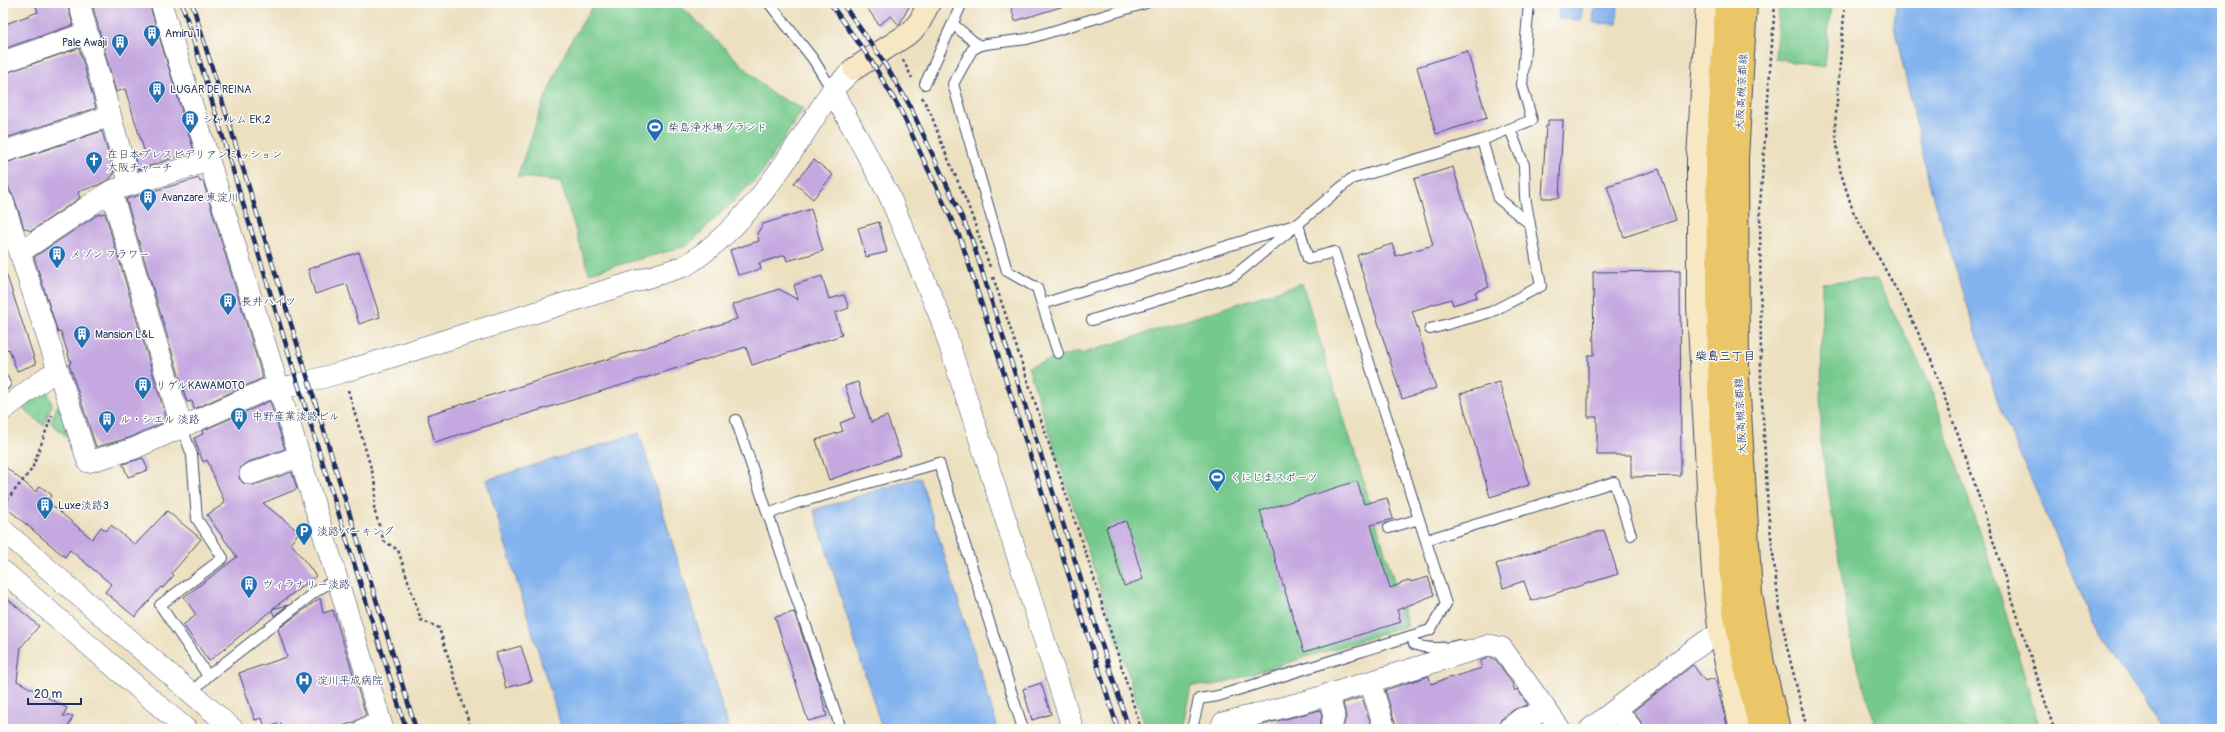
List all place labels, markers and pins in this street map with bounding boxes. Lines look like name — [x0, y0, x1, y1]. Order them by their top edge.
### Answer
building icon: Amiru 1 — [142, 23, 162, 48]
place label: Amiru 1 — [165, 27, 200, 40]
building icon: Pale Awaji — [110, 32, 130, 57]
place label: Pale Awaji — [62, 36, 107, 49]
building icon: LUGAR DE REINA — [147, 79, 167, 104]
place label: LUGAR DE REINA — [170, 83, 251, 96]
building icon: シャルム EK,2 — [180, 109, 200, 134]
place label: シャルム EK,2 — [203, 113, 271, 126]
sports icon: 柴島浄水場グランド — [645, 117, 665, 142]
place label: 柴島浄水場グランド — [668, 121, 767, 134]
place label: 在日本プレスビデリアンミッション 大阪チャーチ — [107, 148, 283, 174]
church icon: 在日本プレスビデリアンミッション 大阪チャーチ — [84, 150, 104, 175]
building icon: Avanzare 東淀川 — [138, 187, 158, 212]
place label: Avanzare 東淀川 — [161, 191, 239, 204]
building icon: メゾン フラワー — [47, 244, 67, 269]
place label: メゾン フラワー — [70, 248, 149, 261]
building icon: 長井ハイツ — [218, 291, 238, 316]
place label: 長井ハイツ — [241, 295, 296, 308]
building icon: Mansion L&L — [72, 324, 92, 349]
place label: Mansion L&L — [95, 328, 154, 341]
building icon: リゲルKAWAMOTO — [133, 375, 153, 400]
place label: リゲルKAWAMOTO — [156, 379, 245, 392]
building icon: 中野産業淡路ビル — [229, 406, 249, 431]
building icon: ル・シエル 淡路 — [97, 409, 117, 434]
place label: 中野産業淡路ビル — [252, 410, 340, 423]
place label: ル・シエル 淡路 — [120, 413, 199, 426]
sports icon: くにじまスポーツ — [1207, 467, 1227, 492]
place label: くにじまスポーツ — [1230, 471, 1318, 484]
building icon: Luxe淡路3 — [35, 495, 55, 520]
place label: Luxe淡路3 — [58, 499, 109, 512]
parking icon: 淡路パーキング — [294, 521, 314, 546]
place label: 淡路パーキング — [317, 525, 394, 538]
building icon: ヴィラナリー淡路 — [239, 574, 259, 599]
place label: ヴィラナリー淡路 — [262, 578, 350, 591]
hospital icon: 淀川平成病院 — [294, 670, 314, 695]
place label: 淀川平成病院 — [317, 674, 383, 687]

